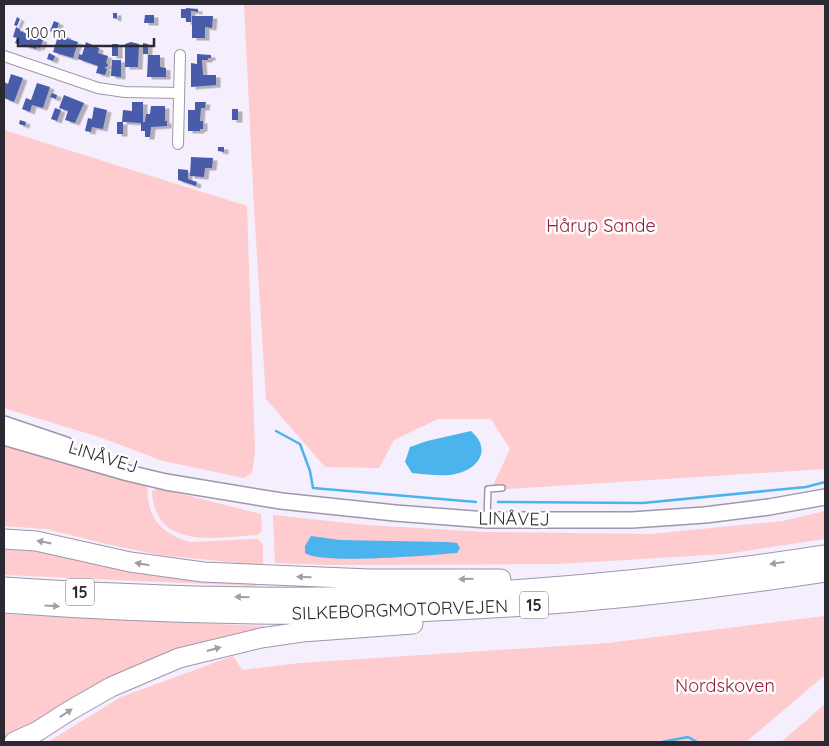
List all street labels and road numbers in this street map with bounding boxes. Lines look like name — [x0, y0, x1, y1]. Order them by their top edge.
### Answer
street label: LINÅVEJ — [66, 435, 141, 478]
street label: LINÅVEJ — [478, 506, 550, 531]
road number: 15 — [66, 578, 94, 606]
road number: 15 — [520, 592, 548, 618]
street label: SILKEBORGMOTORVEJEN — [291, 594, 509, 625]

